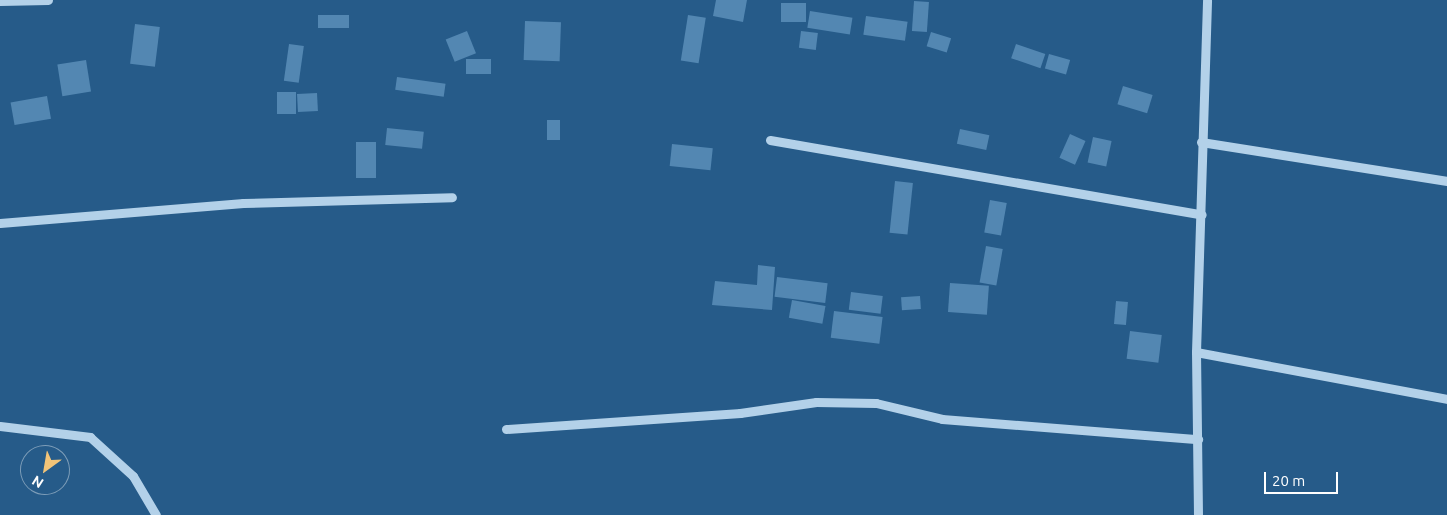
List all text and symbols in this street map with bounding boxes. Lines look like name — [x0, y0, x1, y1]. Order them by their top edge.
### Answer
north arrow — [20, 445, 70, 495]
scale bar — [1267, 462, 1341, 494]
text: N — [29, 472, 46, 491]
text: 20 m — [1272, 472, 1305, 489]

